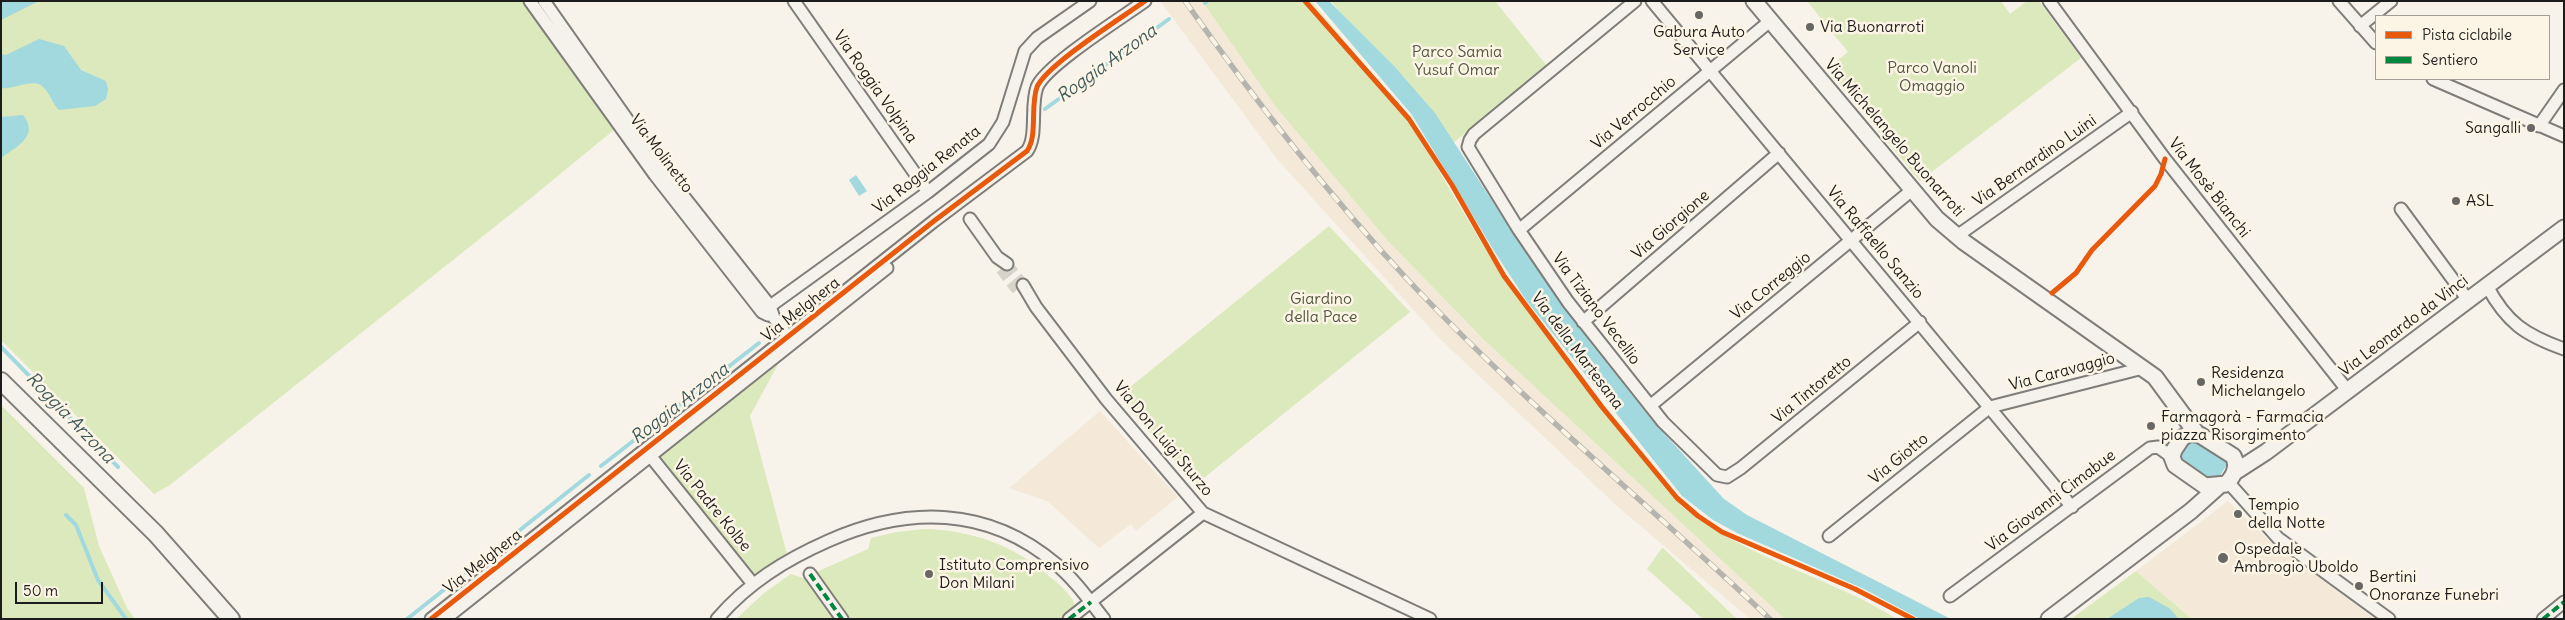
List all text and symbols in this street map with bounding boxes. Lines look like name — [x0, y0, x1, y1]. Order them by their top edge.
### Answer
marker: Gabura Auto Service — [1693, 9, 1705, 21]
legend — [2375, 15, 2550, 80]
place label: Via Buonarroti — [1820, 17, 1924, 37]
water label: Roggia Arzona — [1053, 21, 1161, 107]
marker: Via Buonarroti — [1804, 21, 1816, 33]
place label: Gabura Auto Service — [1653, 22, 1745, 60]
text: Pista ciclabile — [2422, 25, 2512, 44]
street label: Via Roggia Volpina — [829, 27, 921, 147]
park label: Parco Samia Yusuf Omar — [1412, 42, 1502, 80]
text: Sentiero — [2422, 50, 2478, 69]
street label: Via Michelangelo Buonarroti — [1820, 55, 1968, 221]
park label: Parco Vanoli Omaggio — [1887, 58, 1977, 96]
street label: Via Verrocchio — [1588, 72, 1680, 154]
street label: Via Molinetto — [625, 111, 697, 197]
street label: Via Bernardino Luini — [1970, 111, 2100, 211]
place label: Sangalli — [2465, 118, 2521, 138]
street label: Via Roggia Renata — [869, 122, 985, 218]
marker: Sangalli — [2525, 122, 2537, 134]
street label: Via Mosè Bianchi — [2164, 134, 2254, 242]
street label: Via Raffaello Sanzio — [1822, 183, 1928, 303]
street label: Via Giorgione — [1628, 186, 1714, 264]
place label: ASL — [2466, 191, 2494, 211]
marker: ASL — [2450, 195, 2462, 207]
street label: Via Correggio — [1727, 248, 1815, 324]
street label: Via Tiziano Vecellio — [1548, 249, 1644, 369]
street label: Via Leonardo da Vinci — [2336, 271, 2472, 381]
street label: Via Melghera — [758, 274, 844, 346]
park label: Giardino della Pace — [1285, 289, 1357, 327]
street label: Via della Martesana — [1527, 289, 1627, 413]
street label: Via Caravaggio — [2007, 349, 2117, 395]
street label: Via Tintoretto — [1768, 352, 1856, 428]
water label: Roggia Arzona — [627, 359, 733, 449]
place label: Residenza Michelangelo — [2211, 363, 2306, 401]
water label: Roggia Arzona — [21, 368, 119, 468]
marker: Residenza Michelangelo — [2195, 376, 2207, 388]
street label: Via Don Luigi Sturzo — [1109, 378, 1217, 500]
place label: Farmagorà - Farmacia piazza Risorgimento — [2161, 407, 2324, 445]
marker: Farmagorà - Farmacia piazza Risorgimento — [2145, 420, 2157, 432]
street label: Via Giotto — [1866, 429, 1932, 489]
street label: Via Giovanni Cimabue — [1982, 446, 2120, 556]
street label: Via Padre Kolbe — [669, 456, 755, 556]
place label: Tempio della Notte — [2248, 495, 2325, 533]
marker: Tempio della Notte — [2232, 508, 2244, 520]
street label: Via Melghera — [440, 526, 526, 598]
place label: Ospedale Ambrogio Uboldo — [2234, 539, 2358, 577]
marker: Ospedale Ambrogio Uboldo — [2216, 551, 2230, 565]
place label: Istituto Comprensivo Don Milani — [939, 555, 1089, 593]
place label: Bertini Onoranze Funebri — [2369, 567, 2499, 605]
marker: Istituto Comprensivo Don Milani — [923, 568, 935, 580]
scale bar — [18, 572, 105, 604]
marker: Bertini Onoranze Funebri — [2353, 580, 2365, 592]
text: 50 m — [23, 581, 58, 600]

